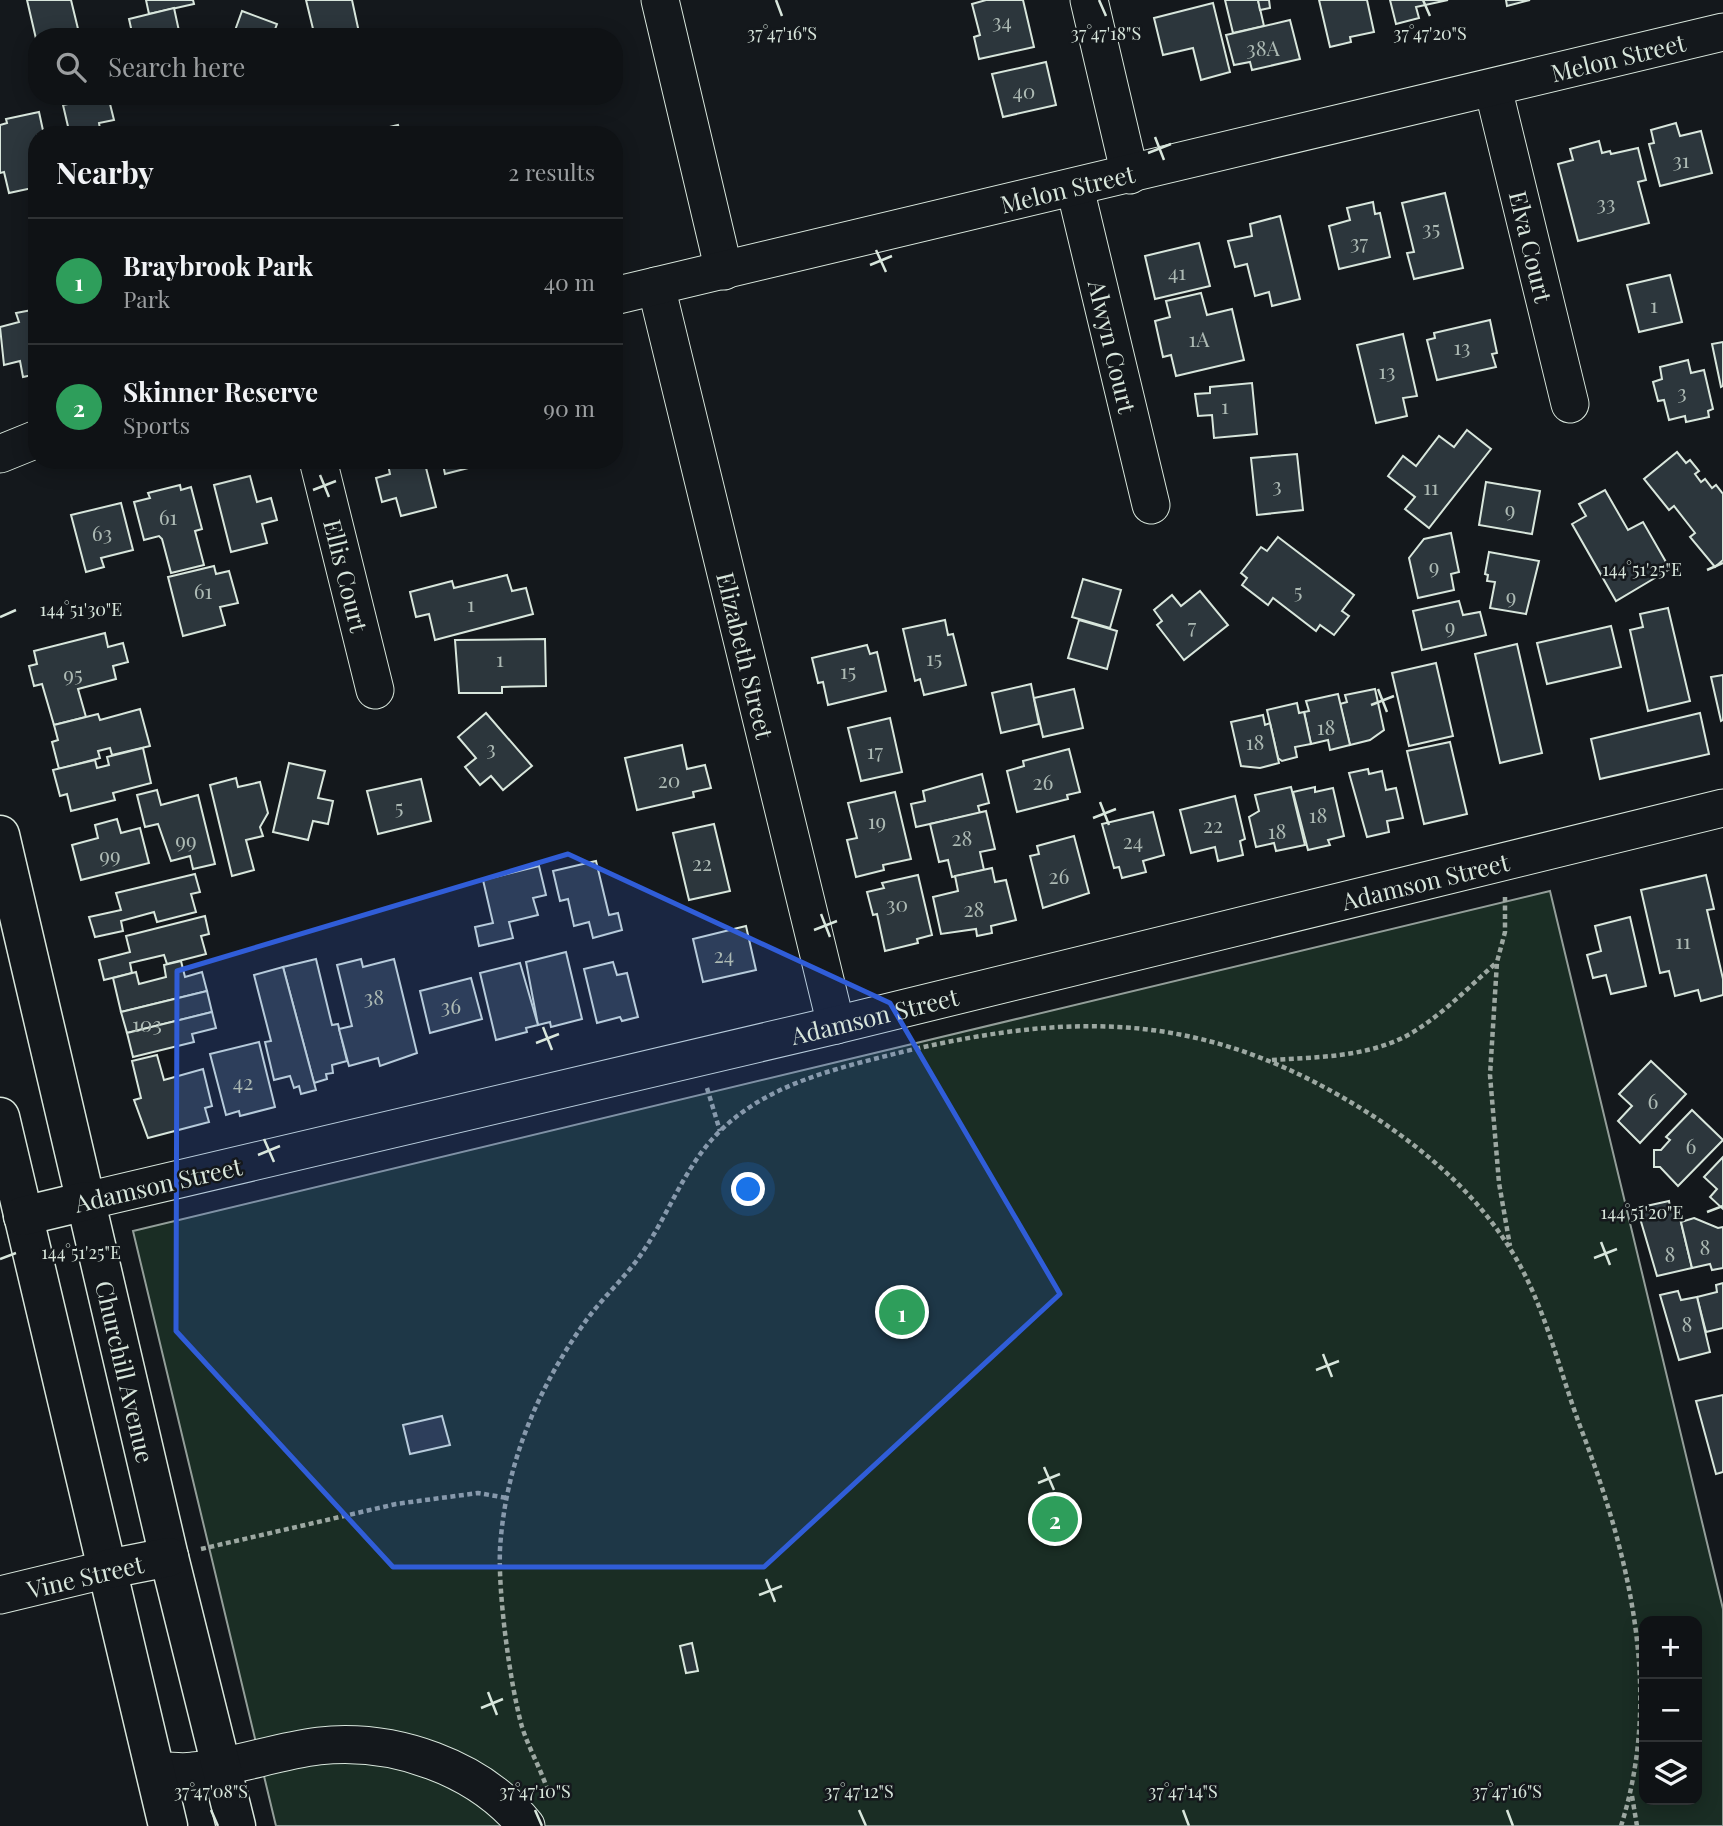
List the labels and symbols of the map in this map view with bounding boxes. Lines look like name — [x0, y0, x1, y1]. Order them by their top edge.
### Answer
house number: 34 — [992, 6, 1012, 34]
text: 37°47'16"S — [747, 21, 817, 45]
text: 37°47'18"S — [1071, 21, 1141, 45]
text: 37°47'20"S — [1393, 21, 1467, 45]
street label: Melon Street — [1547, 25, 1689, 88]
house number: 38A — [1246, 33, 1281, 61]
house number: 40 — [1013, 76, 1035, 104]
house number: 31 — [1672, 145, 1690, 173]
street label: Melon Street — [997, 157, 1138, 220]
street label: Elva Court — [1503, 187, 1561, 306]
house number: 33 — [1597, 188, 1615, 216]
house number: 35 — [1422, 213, 1440, 241]
house number: 37 — [1350, 227, 1368, 255]
house number: 41 — [1168, 257, 1186, 285]
street label: Alwyn Court — [1081, 276, 1144, 417]
house number: 1 — [1650, 290, 1658, 318]
house number: 1A — [1189, 324, 1210, 352]
house number: 13 — [1454, 332, 1470, 360]
house number: 13 — [1379, 356, 1395, 384]
house number: 3 — [1677, 377, 1687, 405]
house number: 1 — [1221, 391, 1229, 419]
house number: 3 — [1272, 470, 1282, 498]
house number: 11 — [1423, 472, 1439, 500]
house number: 9 — [1505, 494, 1515, 522]
house number: 61 — [159, 502, 178, 530]
street label: Ellis Court — [317, 516, 376, 636]
house number: 63 — [92, 518, 112, 546]
house number: 9 — [1429, 551, 1439, 579]
text: 144°51'25"E — [1602, 557, 1682, 581]
street label: Elizabeth Street — [710, 568, 782, 742]
house number: 61 — [194, 576, 213, 604]
house number: 5 — [1294, 576, 1302, 604]
house number: 9 — [1506, 581, 1516, 609]
house number: 1 — [467, 589, 475, 617]
text: 144°51'30"E — [40, 597, 122, 621]
house number: 7 — [1188, 611, 1197, 639]
house number: 9 — [1445, 611, 1455, 639]
house number: 15 — [926, 643, 942, 671]
house number: 1 — [496, 644, 504, 672]
house number: 15 — [840, 656, 856, 684]
house number: 95 — [63, 659, 83, 687]
house number: 18 — [1317, 712, 1335, 740]
house number: 18 — [1246, 727, 1264, 755]
house number: 3 — [486, 733, 496, 761]
house number: 17 — [867, 736, 884, 764]
house number: 20 — [658, 765, 680, 793]
house number: 26 — [1033, 767, 1054, 795]
house number: 5 — [395, 792, 403, 820]
house number: 18 — [1309, 800, 1327, 828]
house number: 19 — [868, 806, 886, 834]
house number: 22 — [1203, 810, 1223, 838]
house number: 18 — [1268, 816, 1286, 844]
house number: 28 — [952, 823, 972, 851]
house number: 99 — [175, 825, 197, 853]
house number: 24 — [1123, 826, 1143, 854]
house number: 99 — [99, 840, 121, 868]
street label: Adamson Street — [1337, 845, 1513, 917]
house number: 22 — [692, 848, 712, 876]
house number: 26 — [1049, 861, 1070, 889]
house number: 30 — [886, 889, 908, 917]
house number: 28 — [964, 894, 984, 922]
house number: 11 — [1675, 926, 1691, 954]
house number: 24 — [714, 940, 734, 968]
street label: Adamson Street — [787, 980, 962, 1051]
house number: 38 — [364, 982, 384, 1010]
house number: 36 — [441, 991, 461, 1019]
house number: 103 — [132, 1009, 162, 1037]
house number: 42 — [233, 1067, 253, 1095]
house number: 6 — [1648, 1086, 1659, 1114]
house number: 6 — [1686, 1131, 1697, 1159]
street label: Adamson Street — [70, 1149, 245, 1219]
your location — [731, 1172, 765, 1206]
text: 144°51'20"E — [1601, 1200, 1683, 1224]
house number: 8 — [1700, 1232, 1710, 1260]
house number: 8 — [1665, 1239, 1675, 1267]
text: 144°51'25"E — [41, 1240, 121, 1264]
street label: Churchill Avenue — [89, 1277, 162, 1466]
pin: 1 — [879, 1286, 925, 1338]
house number: 8 — [1682, 1309, 1692, 1337]
pin: 2 — [1032, 1493, 1078, 1545]
street label: Vine Street — [23, 1547, 147, 1605]
text: 37°47'08"S — [174, 1779, 248, 1803]
text: 37°47'10"S — [499, 1779, 571, 1803]
text: 37°47'12"S — [824, 1779, 894, 1803]
text: 37°47'14"S — [1148, 1779, 1218, 1803]
text: 37°47'16"S — [1472, 1779, 1542, 1803]

